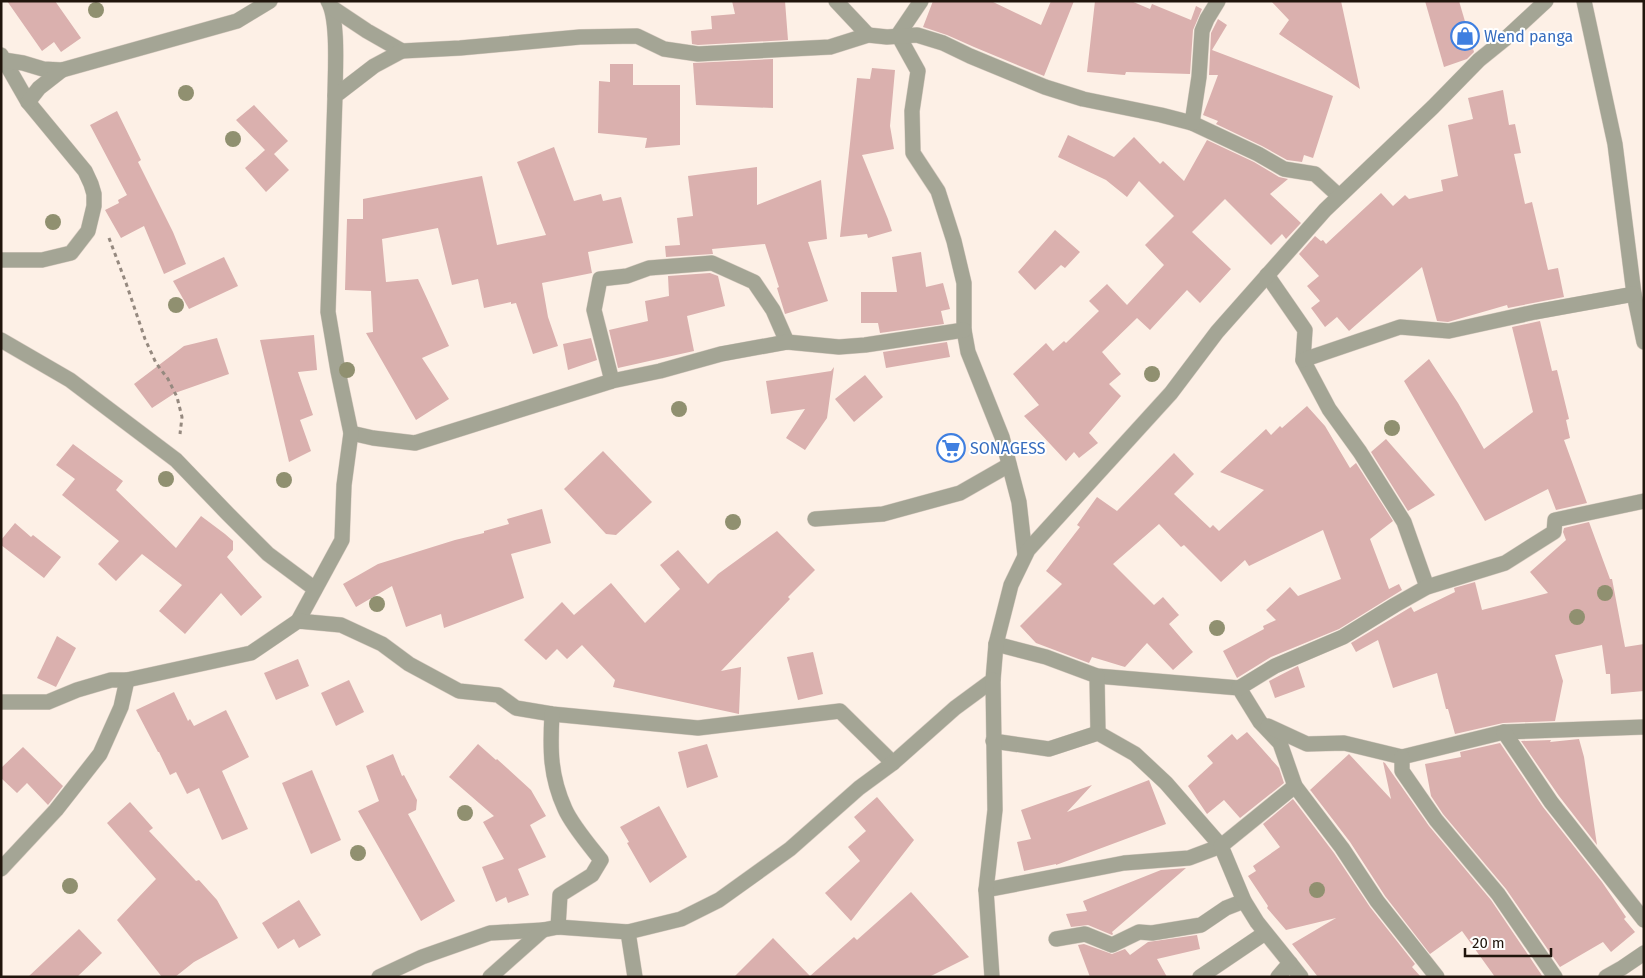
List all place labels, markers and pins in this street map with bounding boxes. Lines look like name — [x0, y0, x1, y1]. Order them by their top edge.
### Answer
shop icon: Wend panga — [1450, 21, 1480, 51]
place label: Wend panga — [1484, 27, 1573, 46]
supermarket icon: SONAGESS — [936, 433, 966, 463]
place label: SONAGESS — [970, 439, 1046, 458]

